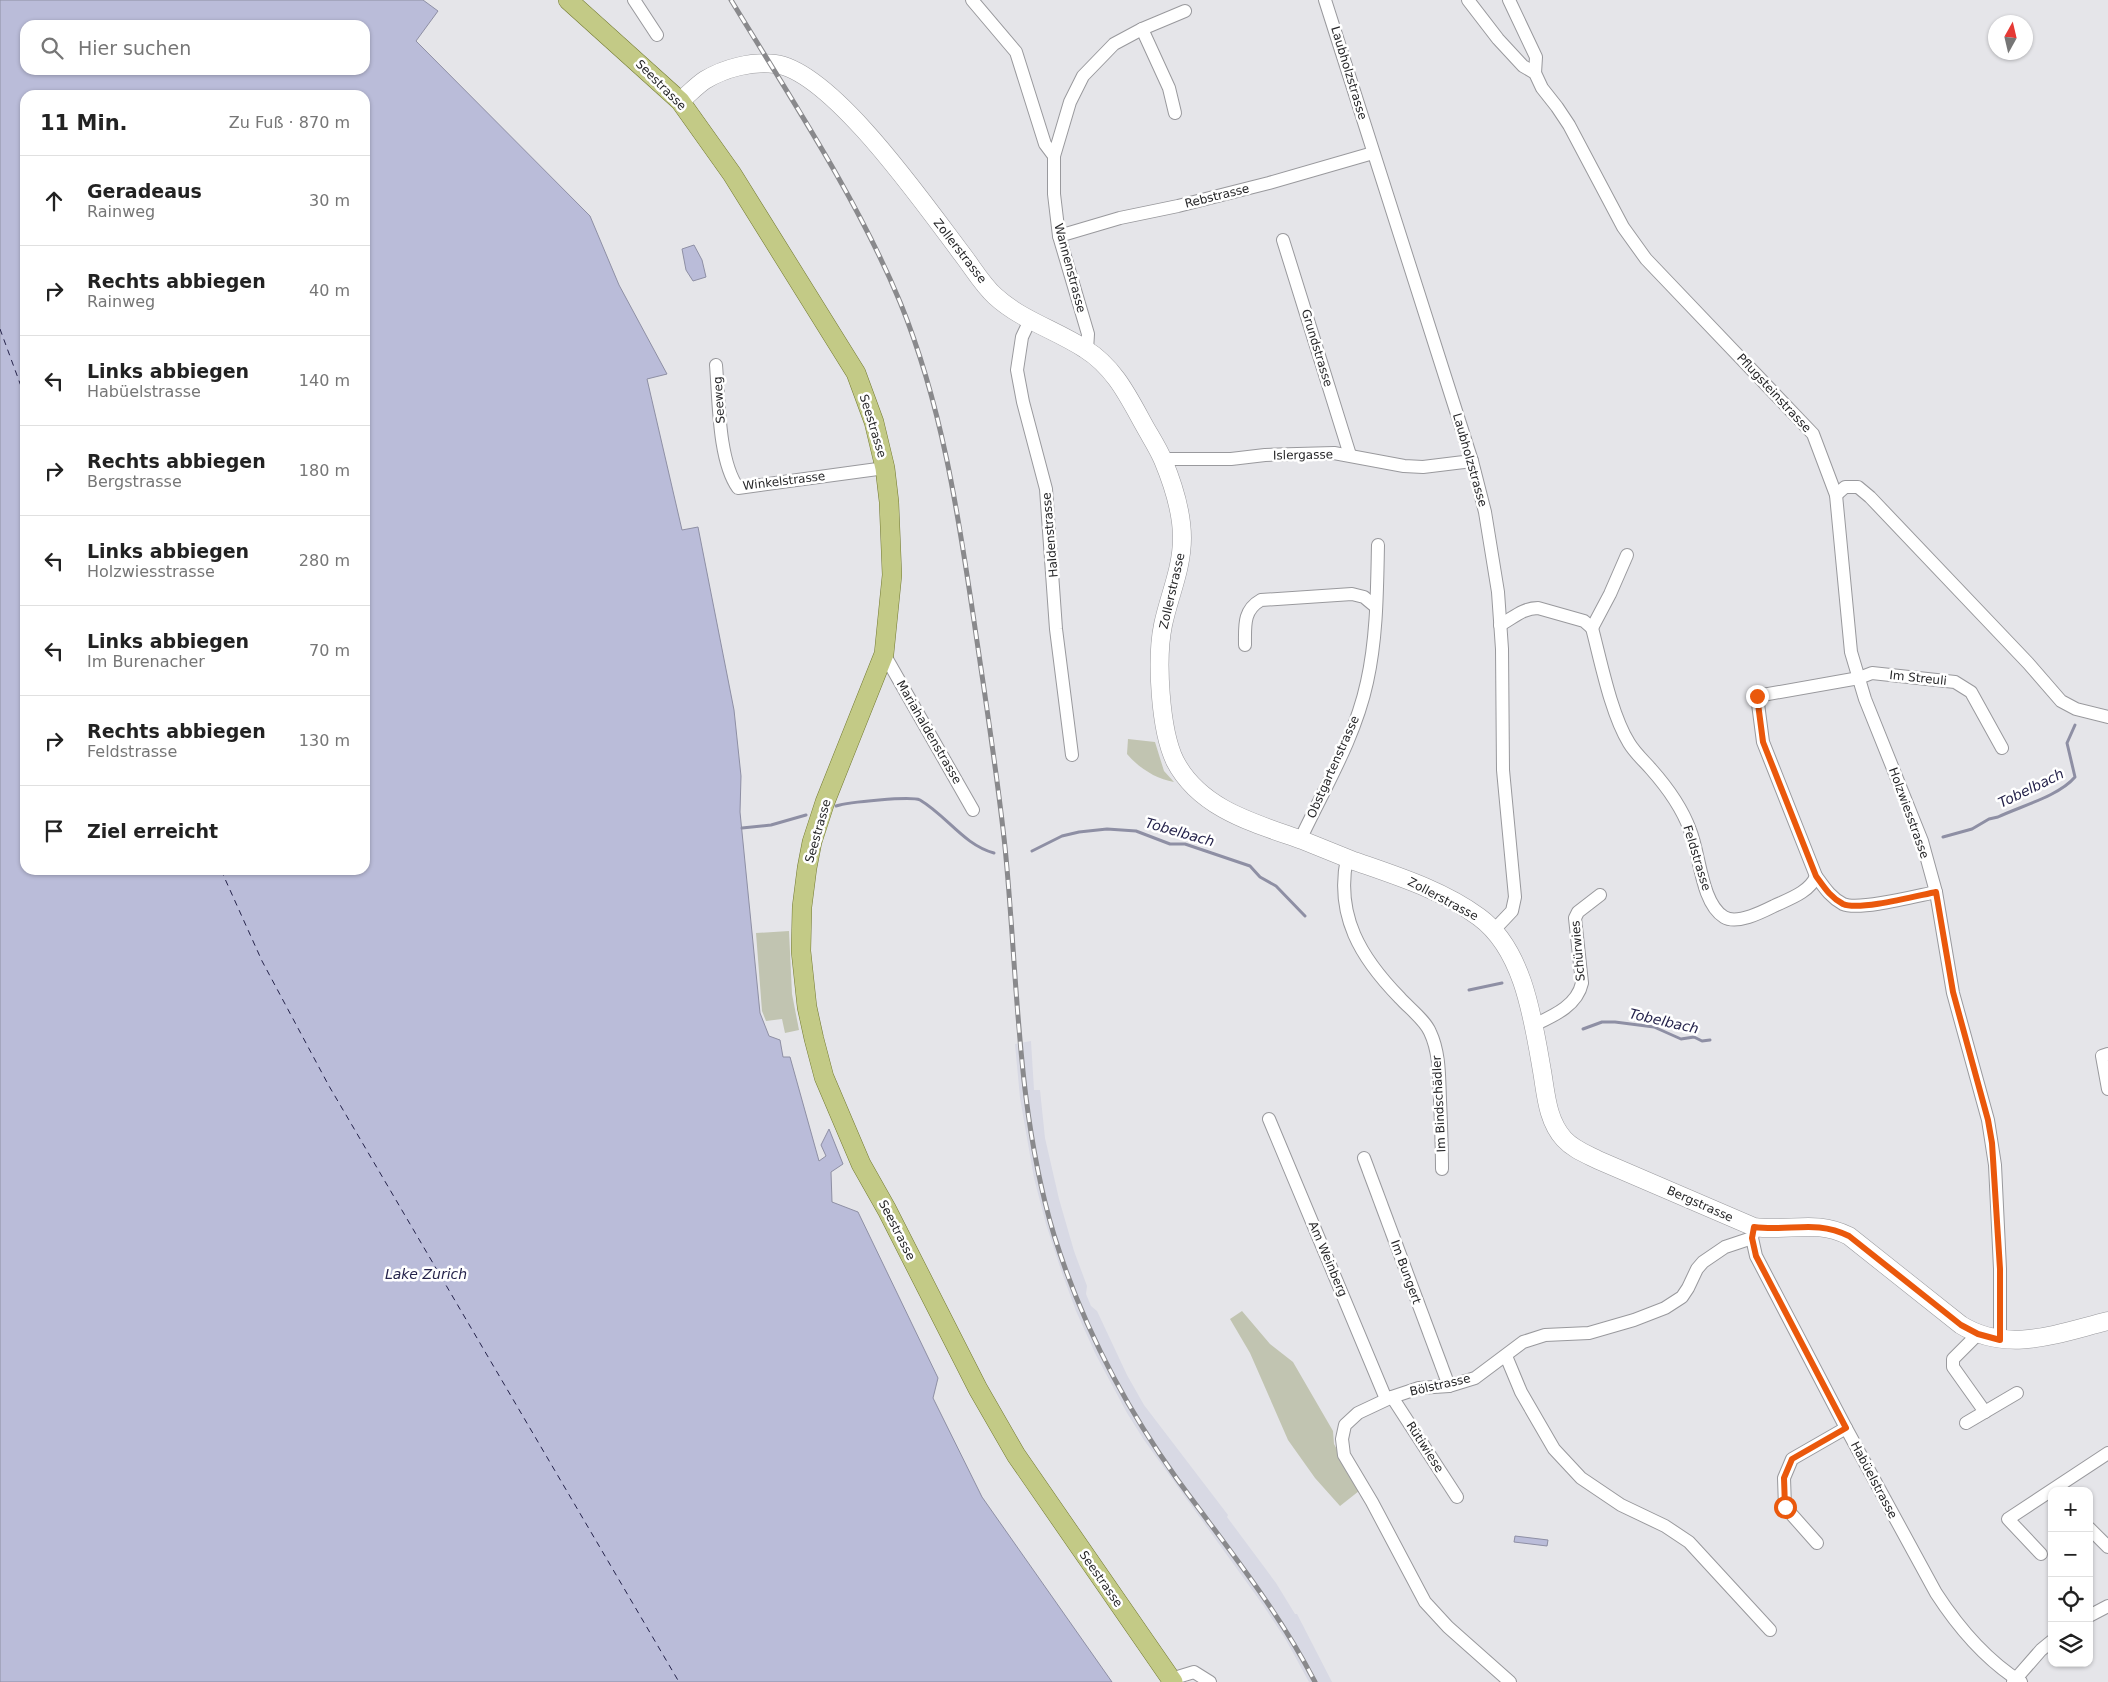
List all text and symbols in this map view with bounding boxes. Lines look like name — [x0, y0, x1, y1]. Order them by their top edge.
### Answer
north arrow — [1988, 15, 2033, 60]
search box — [20, 20, 370, 75]
street label: Laubholzstrasse — [1328, 25, 1370, 121]
icon: search — [38, 34, 66, 62]
text: Hier suchen — [78, 37, 191, 59]
street label: Seestrasse — [633, 57, 689, 113]
text: 11 Min. — [40, 111, 128, 135]
text: Zu Fuß · 870 m — [229, 113, 350, 132]
text: Geradeaus — [87, 180, 202, 202]
street label: Rebstrasse — [1183, 181, 1251, 211]
icon: ahead — [40, 187, 68, 215]
text: 30 m — [309, 191, 350, 210]
text: Rainweg — [87, 202, 155, 221]
street label: Zollerstrasse — [931, 216, 989, 286]
street label: Wannenstrasse — [1051, 222, 1089, 314]
text: Rechts abbiegen — [87, 270, 266, 292]
icon: right — [40, 277, 68, 305]
text: 40 m — [309, 281, 350, 300]
text: Rainweg — [87, 292, 155, 311]
street label: Grundstrasse — [1299, 308, 1335, 388]
street label: Pflugsteinstrasse — [1734, 351, 1814, 435]
text: Links abbiegen — [87, 360, 249, 382]
icon: left — [40, 367, 68, 395]
text: 140 m — [299, 371, 350, 390]
street label: Seeweg — [710, 376, 728, 424]
text: Habüelstrasse — [87, 382, 201, 401]
street label: Seestrasse — [857, 393, 889, 459]
street label: Laubholzstrasse — [1450, 411, 1490, 509]
street label: Islergasse — [1273, 447, 1333, 463]
text: Rechts abbiegen — [87, 450, 266, 472]
icon: right — [40, 457, 68, 485]
text: 180 m — [299, 461, 350, 480]
street label: Winkelstrasse — [742, 469, 826, 493]
text: Bergstrasse — [87, 472, 182, 491]
street label: Haldenstrasse — [1039, 492, 1061, 578]
text: Links abbiegen — [87, 540, 249, 562]
icon: left — [40, 547, 68, 575]
text: 280 m — [299, 551, 350, 570]
street label: Zollerstrasse — [1156, 552, 1188, 630]
text: Holzwiesstrasse — [87, 562, 215, 581]
text: Links abbiegen — [87, 630, 249, 652]
icon: left — [40, 637, 68, 665]
text: 70 m — [309, 641, 350, 660]
text: Im Burenacher — [87, 652, 205, 671]
street label: Im Streuli — [1889, 668, 1947, 688]
street label: Mariahaldenstrasse — [894, 678, 964, 786]
route end — [1746, 685, 1769, 708]
street label: Obstgartenstrasse — [1304, 714, 1362, 820]
text: Rechts abbiegen — [87, 720, 266, 742]
icon: right — [40, 727, 68, 755]
text: 130 m — [299, 731, 350, 750]
text: Feldstrasse — [87, 742, 177, 761]
water label: Tobelbach — [1996, 765, 2066, 811]
street label: Holzwiesstrasse — [1886, 766, 1932, 860]
street label: Seestrasse — [802, 798, 834, 864]
water label: Tobelbach — [1144, 815, 1216, 849]
icon: arrive — [40, 817, 68, 845]
text: Ziel erreicht — [87, 820, 218, 842]
street label: Feldstrasse — [1680, 824, 1714, 892]
street label: Zollerstrasse — [1405, 875, 1481, 923]
street label: Schürwies — [1568, 920, 1588, 982]
water label: Tobelbach — [1628, 1005, 1700, 1037]
street label: Im Bindschädler — [1429, 1055, 1449, 1153]
street label: Bergstrasse — [1665, 1183, 1735, 1225]
street label: Seestrasse — [876, 1198, 918, 1262]
street label: Am Weinberg — [1306, 1219, 1350, 1299]
street label: Im Bungert — [1388, 1238, 1424, 1306]
water label: Lake Zurich — [385, 1266, 467, 1282]
street label: Bölstrasse — [1408, 1371, 1472, 1399]
street label: Rütiwiese — [1403, 1419, 1447, 1475]
street label: Habüelstrasse — [1848, 1439, 1900, 1521]
map controls — [2048, 1487, 2093, 1667]
button: + — [2048, 1487, 2093, 1532]
route start — [1774, 1496, 1797, 1519]
button: − — [2048, 1532, 2093, 1577]
street label: Seestrasse — [1076, 1548, 1126, 1610]
button: locate — [2048, 1577, 2093, 1622]
button: layers — [2048, 1622, 2093, 1667]

